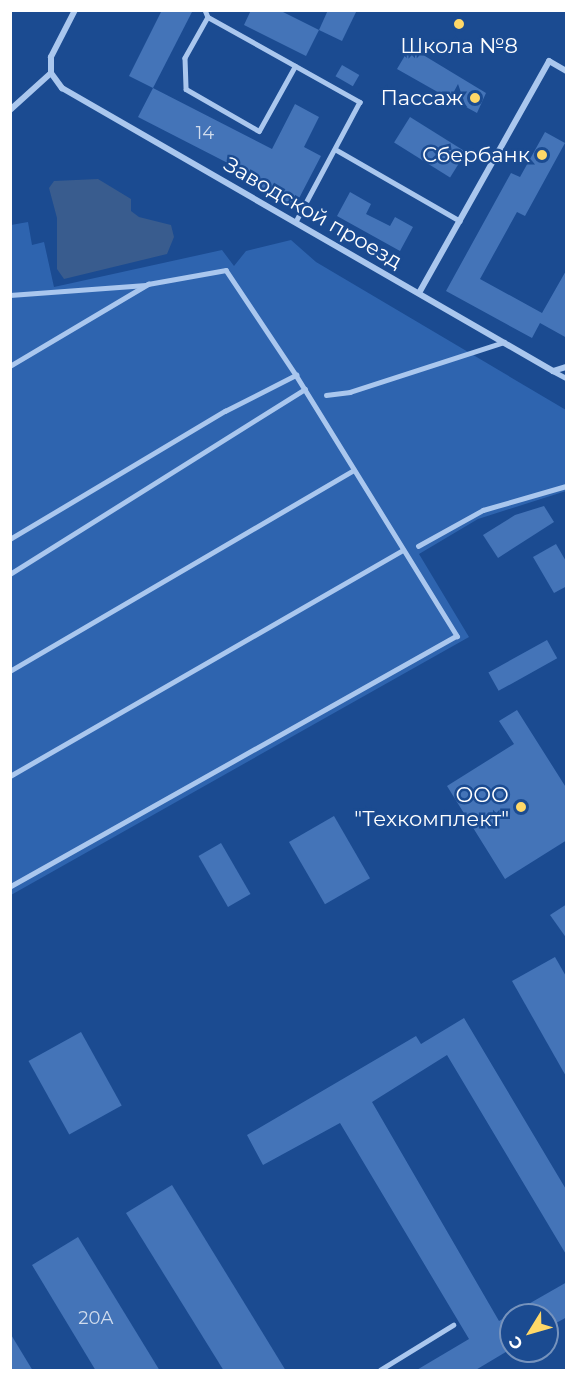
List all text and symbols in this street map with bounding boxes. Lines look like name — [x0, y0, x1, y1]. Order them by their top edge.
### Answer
marker: Школа №8 — [452, 17, 466, 31]
place label: Школа №8 — [400, 33, 518, 59]
place label: Пассаж — [380, 85, 463, 111]
marker: Пассаж — [468, 91, 482, 105]
house number: 14 — [196, 122, 214, 144]
place label: Сбербанк — [422, 142, 530, 168]
marker: Сбербанк — [535, 148, 549, 162]
street label: Заводской проезд — [219, 152, 407, 274]
place label: ООО "Техкомплект" — [354, 782, 509, 832]
marker: ООО "Техкомплект" — [514, 800, 528, 814]
north arrow — [499, 1303, 559, 1363]
house number: 20А — [78, 1307, 114, 1329]
text: С — [505, 1333, 527, 1353]

